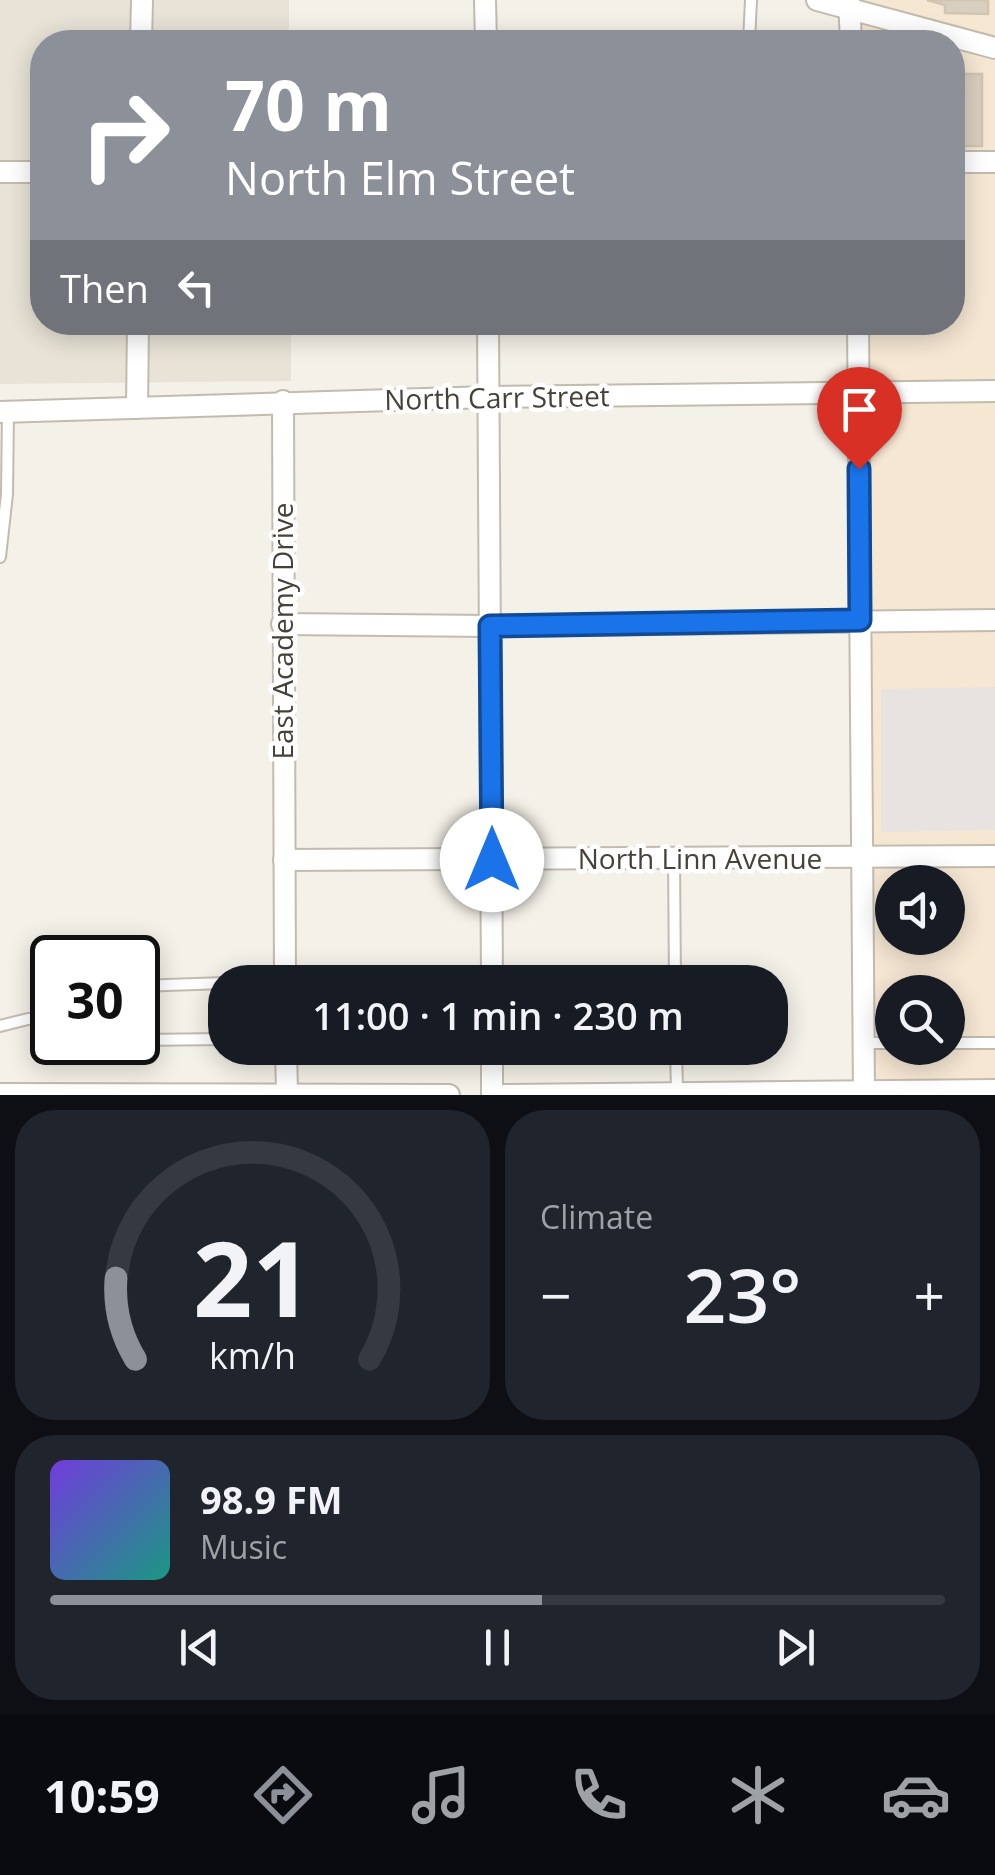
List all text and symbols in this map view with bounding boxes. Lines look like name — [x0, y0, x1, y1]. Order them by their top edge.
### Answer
text: 70 m — [225, 56, 392, 152]
icon: right — [60, 70, 190, 200]
text: North Elm Street — [225, 147, 575, 208]
icon: left — [169, 260, 224, 315]
text: Then — [60, 262, 149, 314]
pin — [817, 367, 902, 470]
street label: North Carr Street — [384, 376, 610, 418]
icon: arrive — [832, 382, 887, 437]
street label: East Academy Drive — [263, 502, 301, 760]
position arrow — [440, 808, 544, 912]
street label: North Linn Avenue — [578, 839, 822, 877]
map controls — [875, 865, 965, 1065]
button: sound — [875, 865, 965, 955]
speed limit sign: 30 — [30, 935, 160, 1065]
button: search — [875, 975, 965, 1065]
text: 11:00 · 1 min · 230 m — [312, 989, 684, 1041]
text: Climate — [540, 1195, 653, 1238]
text: 21 — [193, 1206, 312, 1347]
text: 23° — [684, 1243, 801, 1345]
text: − — [540, 1257, 571, 1332]
text: + — [914, 1257, 945, 1332]
text: km/h — [209, 1331, 296, 1379]
text: 98.9 FM — [200, 1473, 343, 1525]
text: Music — [200, 1525, 287, 1568]
icon: previous — [172, 1620, 227, 1675]
icon: pause — [470, 1620, 525, 1675]
icon: next — [768, 1620, 823, 1675]
icon: directions — [248, 1760, 318, 1830]
icon: music — [406, 1760, 476, 1830]
icon: phone — [564, 1760, 634, 1830]
icon: climate — [723, 1760, 793, 1830]
icon: car — [881, 1760, 951, 1830]
text: 10:59 — [44, 1765, 160, 1826]

